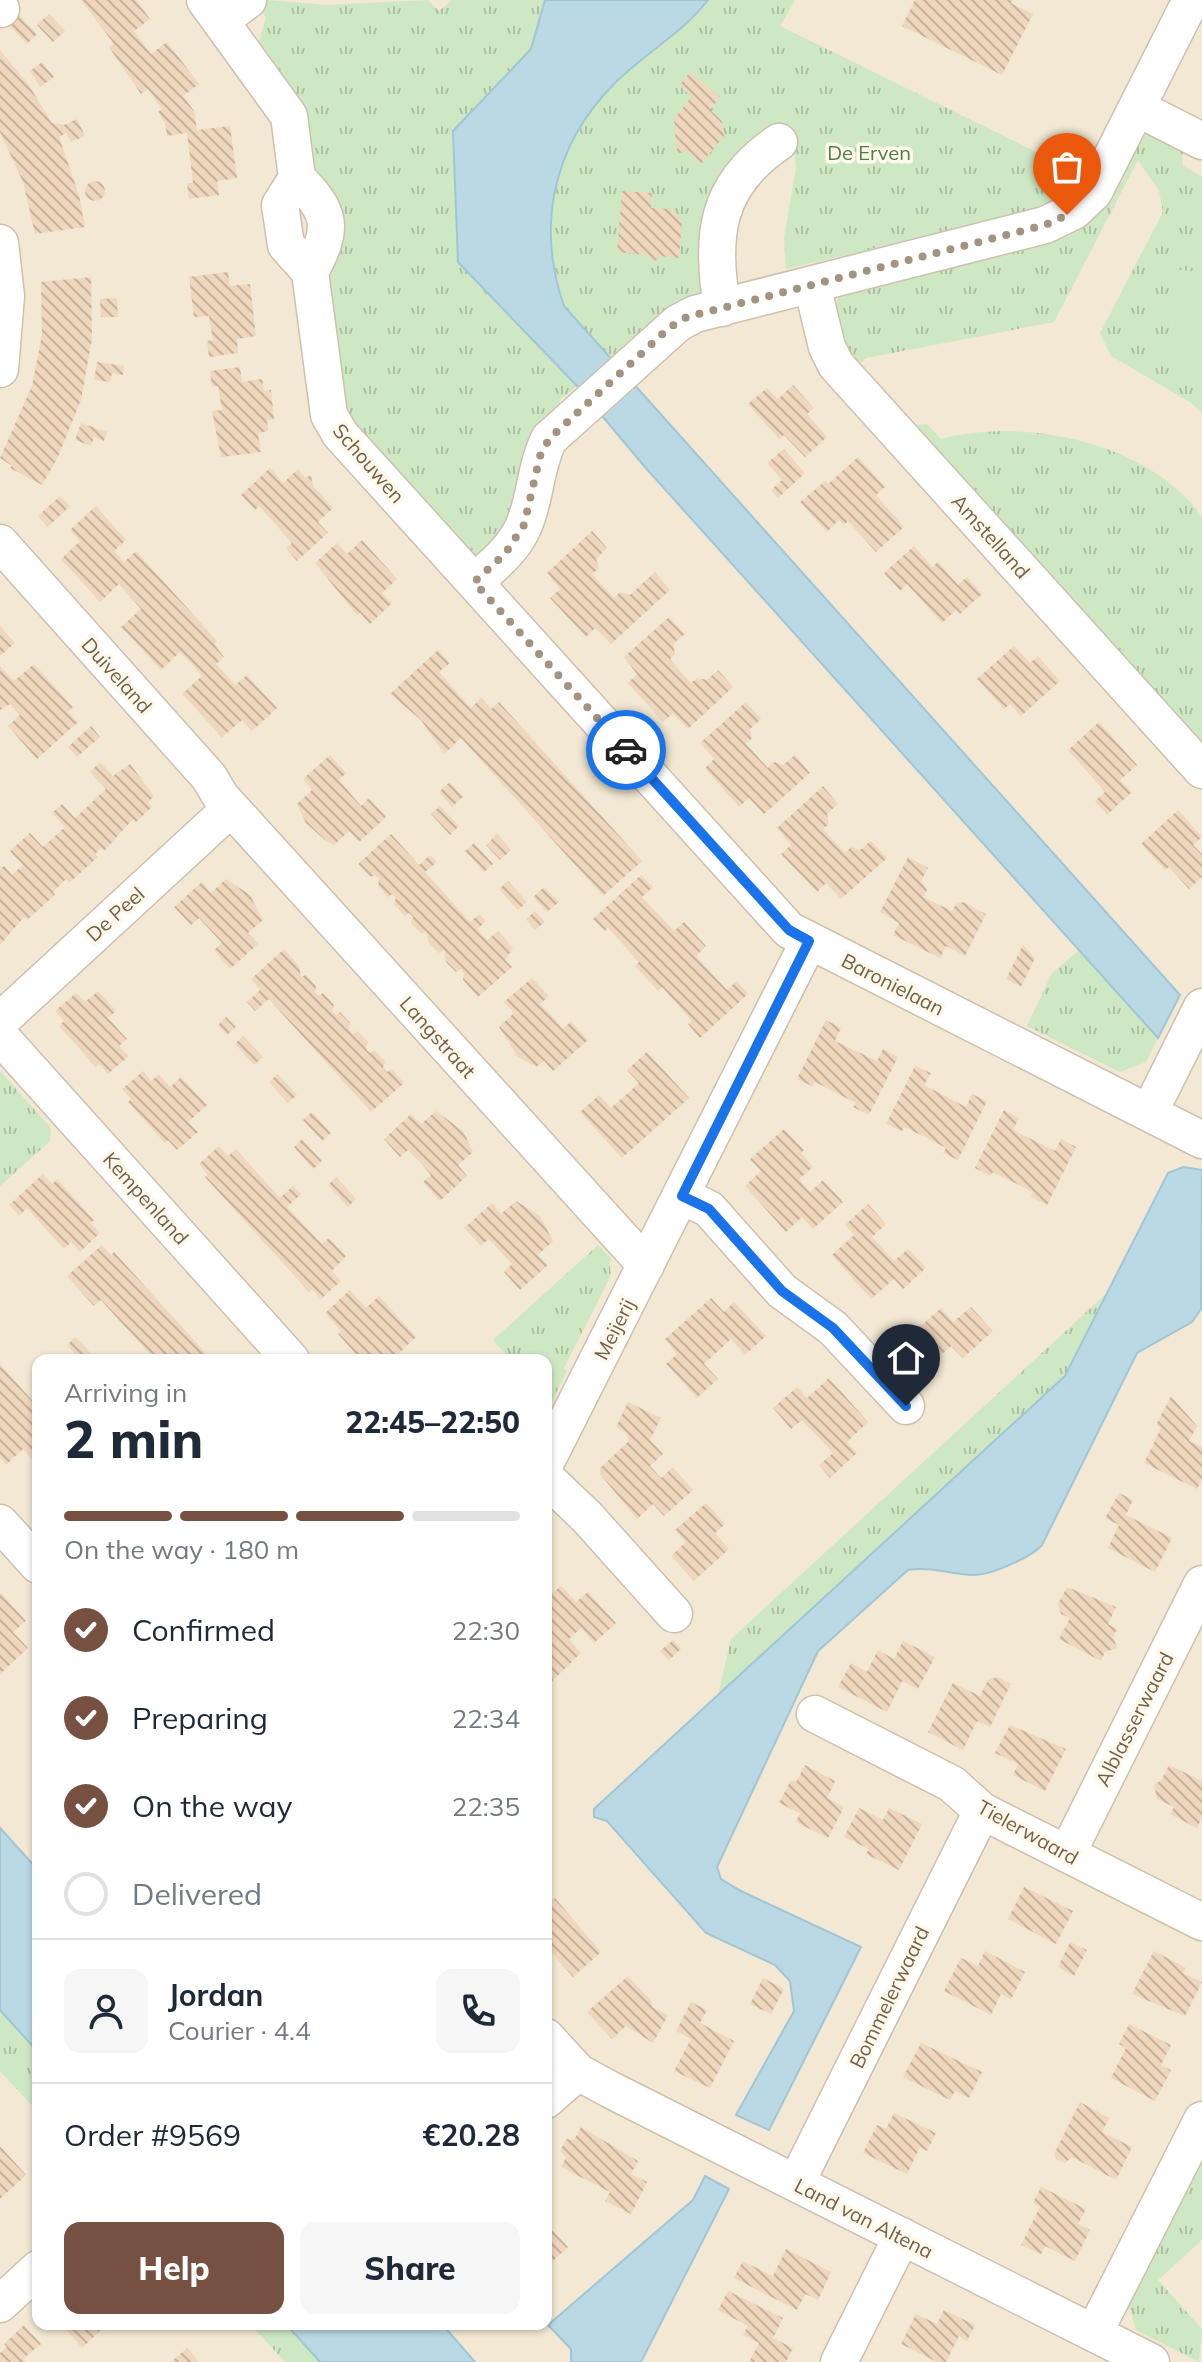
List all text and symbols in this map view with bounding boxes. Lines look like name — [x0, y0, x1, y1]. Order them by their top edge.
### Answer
pin — [1033, 133, 1101, 215]
park label: De Erven — [827, 140, 911, 165]
icon: bag — [1045, 145, 1089, 189]
street label: Schouwen — [328, 418, 410, 508]
street label: Amstelland — [947, 489, 1035, 583]
street label: Duiveland — [77, 632, 157, 718]
courier — [586, 710, 666, 790]
icon: car — [604, 728, 648, 772]
street label: De Peel — [81, 881, 149, 947]
street label: Baronielaan — [837, 947, 949, 1021]
street label: Langstraat — [395, 991, 481, 1083]
street label: Kempenland — [98, 1147, 194, 1249]
street label: Meijerij — [588, 1294, 640, 1364]
pin — [872, 1324, 940, 1406]
icon: home — [884, 1336, 928, 1380]
text: Arriving in — [64, 1376, 187, 1409]
text: 22:45–22:50 — [345, 1403, 520, 1441]
text: 2 min — [64, 1406, 203, 1471]
text: On the way · 180 m — [64, 1533, 299, 1566]
icon: check — [64, 1608, 108, 1652]
text: Confirmed — [132, 1611, 275, 1649]
text: 22:30 — [452, 1614, 520, 1647]
street label: Alblasserwaard — [1089, 1648, 1179, 1790]
icon: check — [64, 1696, 108, 1740]
text: Preparing — [132, 1699, 268, 1737]
text: 22:34 — [452, 1702, 520, 1735]
icon: check — [64, 1784, 108, 1828]
text: On the way — [132, 1787, 292, 1825]
text: 22:35 — [452, 1790, 520, 1823]
street label: Tielerwaard — [973, 1794, 1083, 1870]
text: Delivered — [132, 1875, 262, 1913]
street label: Bommelerwaard — [844, 1922, 934, 2072]
button: person — [64, 1969, 148, 2053]
button: phone — [436, 1969, 520, 2053]
text: Jordan — [168, 1976, 263, 2014]
text: Courier · 4.4 — [168, 2014, 311, 2047]
text: Order #9569 — [64, 2116, 241, 2154]
text: €20.28 — [423, 2116, 520, 2154]
street label: Land van Altena — [791, 2172, 937, 2264]
button: Help — [64, 2222, 284, 2314]
button: Share — [300, 2222, 520, 2314]

